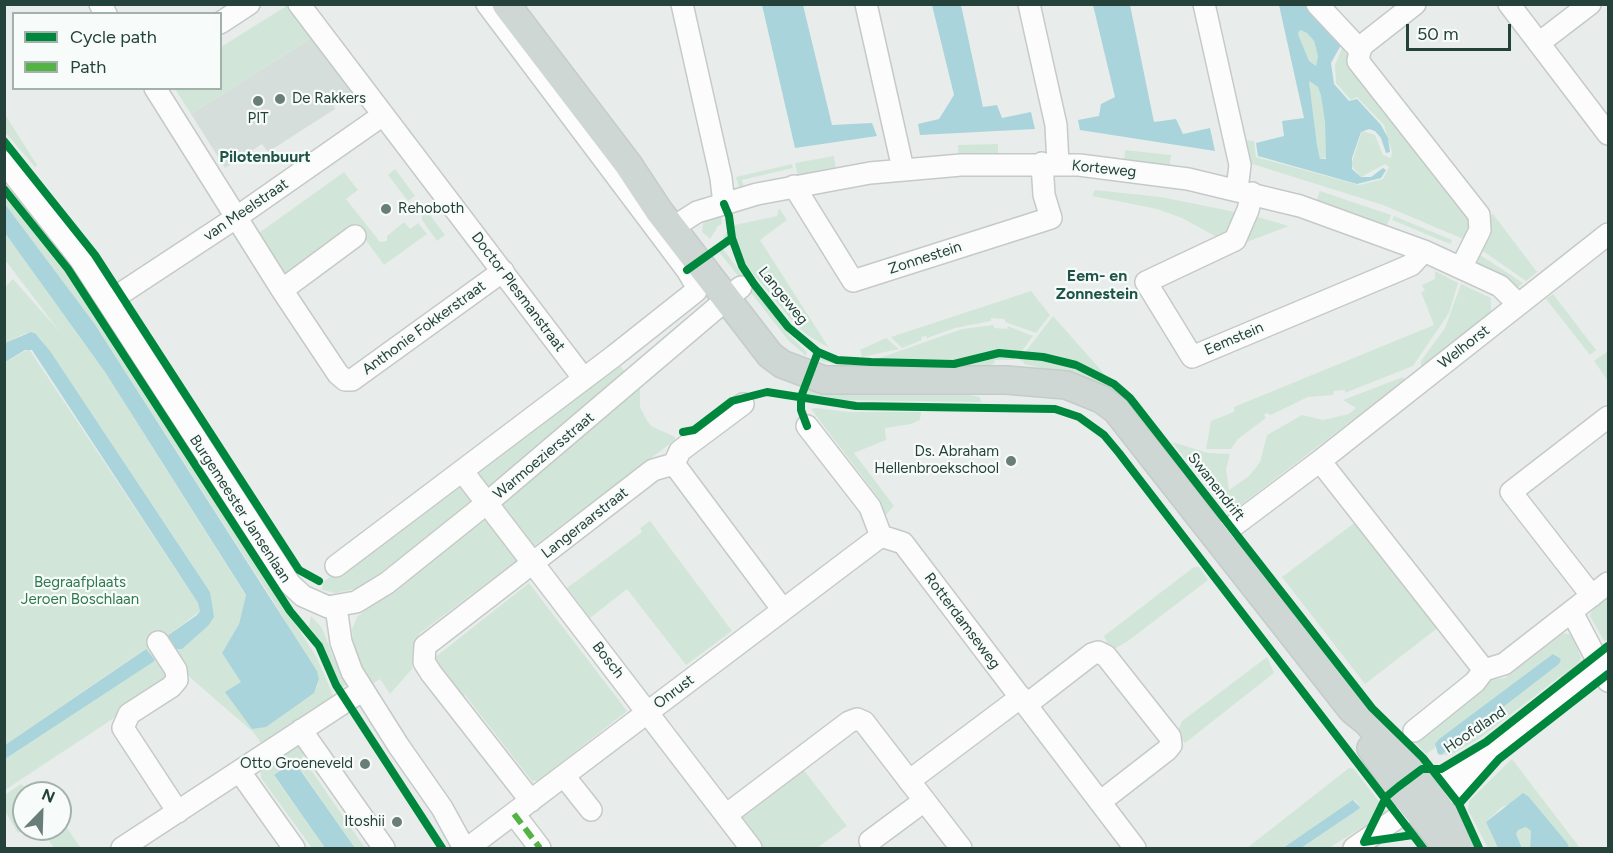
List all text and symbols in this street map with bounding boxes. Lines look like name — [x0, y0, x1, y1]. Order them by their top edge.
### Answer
legend — [12, 12, 222, 90]
scale bar — [1409, 12, 1514, 50]
text: 50 m — [1417, 23, 1459, 45]
text: Cycle path — [70, 26, 157, 48]
text: Path — [70, 56, 106, 78]
place label: De Rakkers — [292, 90, 366, 108]
marker: De Rakkers — [273, 92, 287, 106]
marker: PIT — [251, 94, 265, 108]
place label: PIT — [247, 110, 269, 128]
district label: Pilotenbuurt — [219, 147, 311, 167]
street label: Korteweg — [1071, 157, 1137, 181]
street label: van Meelstraat — [200, 175, 292, 245]
place label: Rehoboth — [398, 200, 464, 218]
marker: Rehoboth — [379, 202, 393, 216]
street label: Doctor Plesmanstraat — [467, 229, 569, 355]
street label: Zonnestein — [886, 238, 964, 278]
street label: Langeweg — [754, 263, 812, 329]
district label: Eem- en Zonnestein — [1056, 266, 1138, 304]
street label: Anthonie Fokkerstraat — [359, 277, 489, 379]
street label: Eemstein — [1202, 319, 1266, 359]
street label: Welhorst — [1435, 321, 1493, 373]
street label: Warmoeziersstraat — [490, 409, 598, 503]
street label: Burgemeester Jansenlaan — [185, 432, 295, 586]
place label: Ds. Abraham Hellenbroekschool — [874, 443, 999, 478]
street label: Swanendrift — [1184, 449, 1248, 525]
marker: Ds. Abraham Hellenbroekschool — [1004, 454, 1018, 468]
street label: Langeraarstraat — [538, 484, 632, 562]
street label: Rotterdamseweg — [920, 569, 1004, 673]
park label: Begraafplaats Jeroen Boschlaan — [21, 574, 139, 609]
street label: Bosch — [588, 638, 628, 682]
street label: Onrust — [650, 671, 698, 713]
street label: Hoofdland — [1441, 703, 1509, 757]
place label: Otto Groeneveld — [240, 755, 353, 773]
marker: Otto Groeneveld — [358, 757, 372, 771]
north arrow — [12, 781, 72, 841]
text: N — [39, 785, 58, 807]
place label: Itoshii — [344, 813, 385, 831]
marker: Itoshii — [390, 815, 404, 829]

